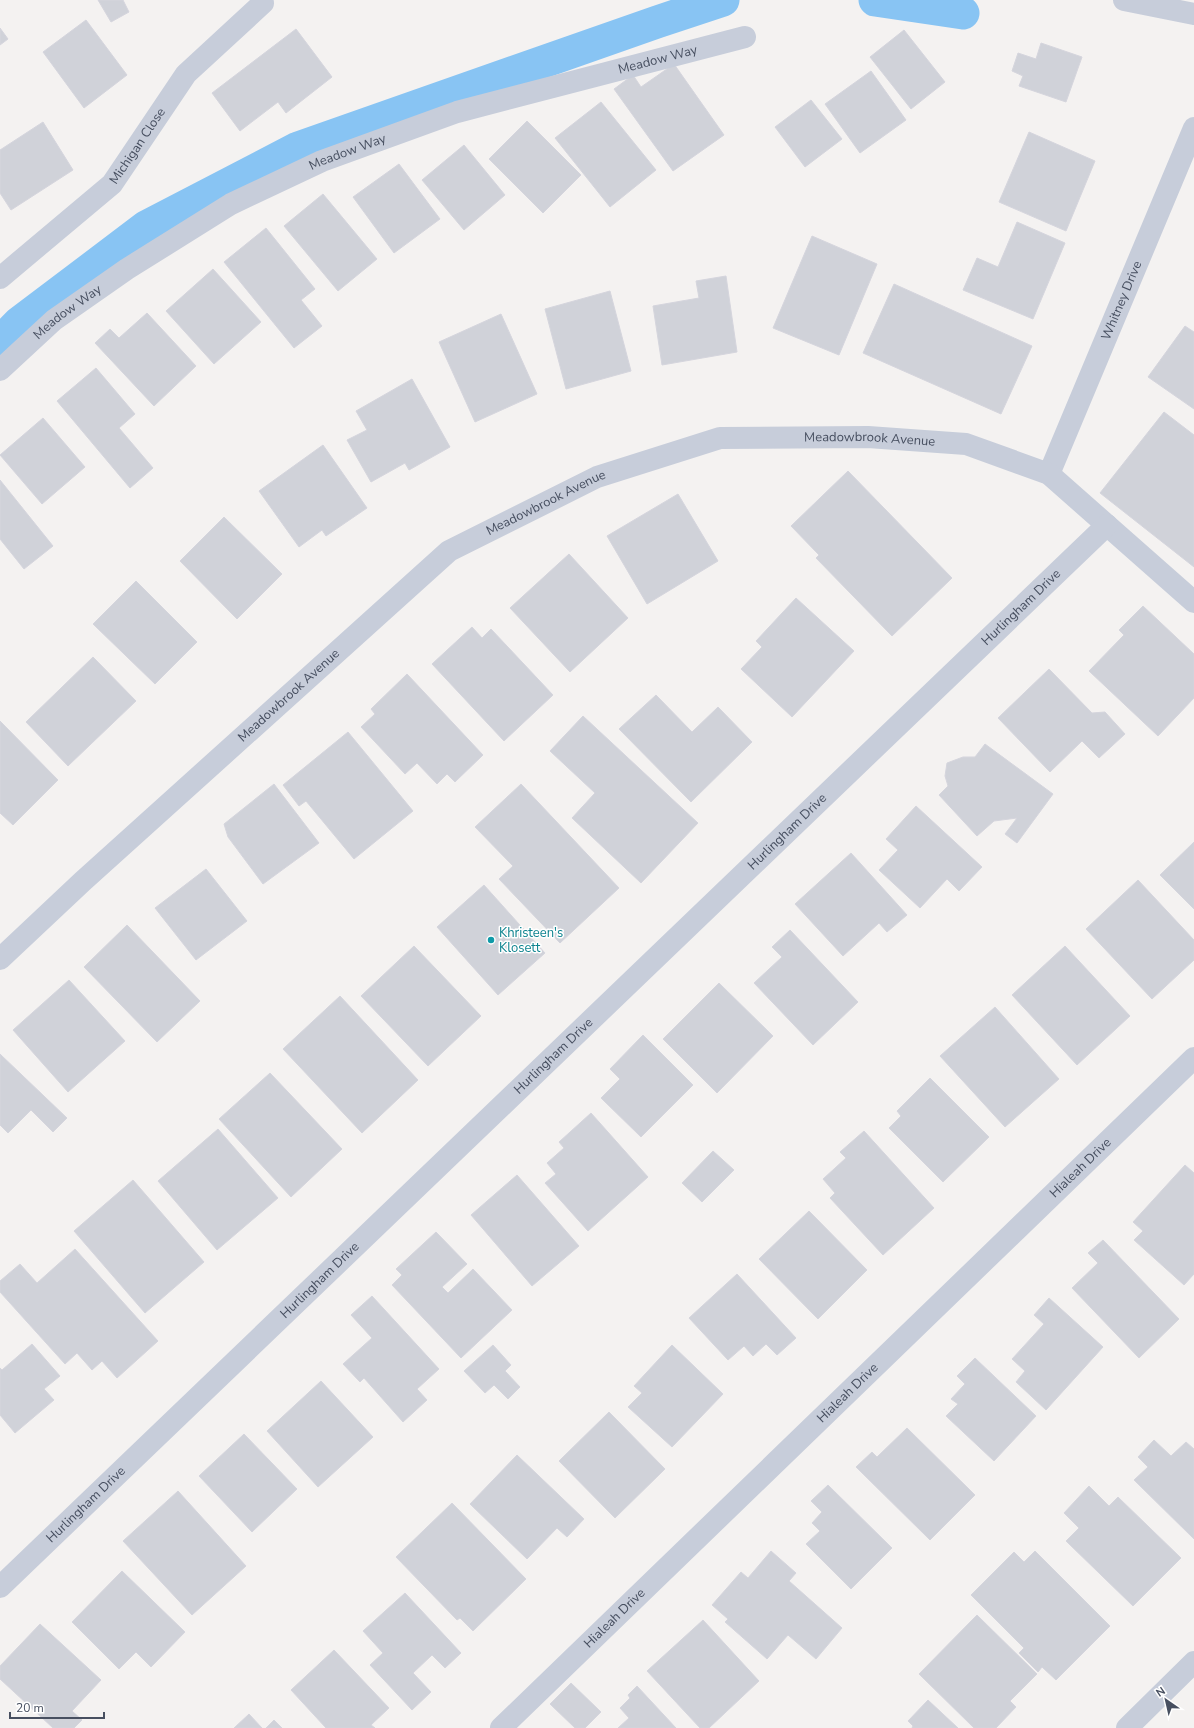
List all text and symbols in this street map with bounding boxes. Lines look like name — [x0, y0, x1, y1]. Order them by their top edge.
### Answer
street label: Meadow Way — [616, 41, 700, 79]
street label: Michigan Close — [105, 104, 170, 188]
street label: Meadow Way — [306, 129, 389, 175]
street label: Whitney Drive — [1097, 258, 1146, 343]
street label: Meadow Way — [29, 280, 105, 344]
street label: Meadowbrook Avenue — [804, 428, 936, 451]
street label: Meadowbrook Avenue — [483, 466, 608, 540]
street label: Hurlingham Drive — [978, 565, 1065, 650]
street label: Meadowbrook Avenue — [234, 645, 344, 746]
street label: Hurlingham Drive — [744, 789, 831, 874]
place label: Khristeen's Klosett — [499, 924, 563, 957]
marker: Khristeen's Klosett — [486, 935, 496, 945]
street label: Hurlingham Drive — [510, 1014, 597, 1098]
street label: Hialeah Drive — [1046, 1134, 1115, 1202]
street label: Hurlingham Drive — [276, 1238, 363, 1323]
street label: Hialeah Drive — [813, 1359, 882, 1427]
street label: Hurlingham Drive — [42, 1462, 129, 1547]
street label: Hialeah Drive — [580, 1584, 649, 1652]
north arrow — [1146, 1680, 1186, 1720]
text: N — [1153, 1684, 1168, 1701]
scale bar — [10, 1694, 104, 1720]
text: 20 m — [16, 1700, 44, 1716]

